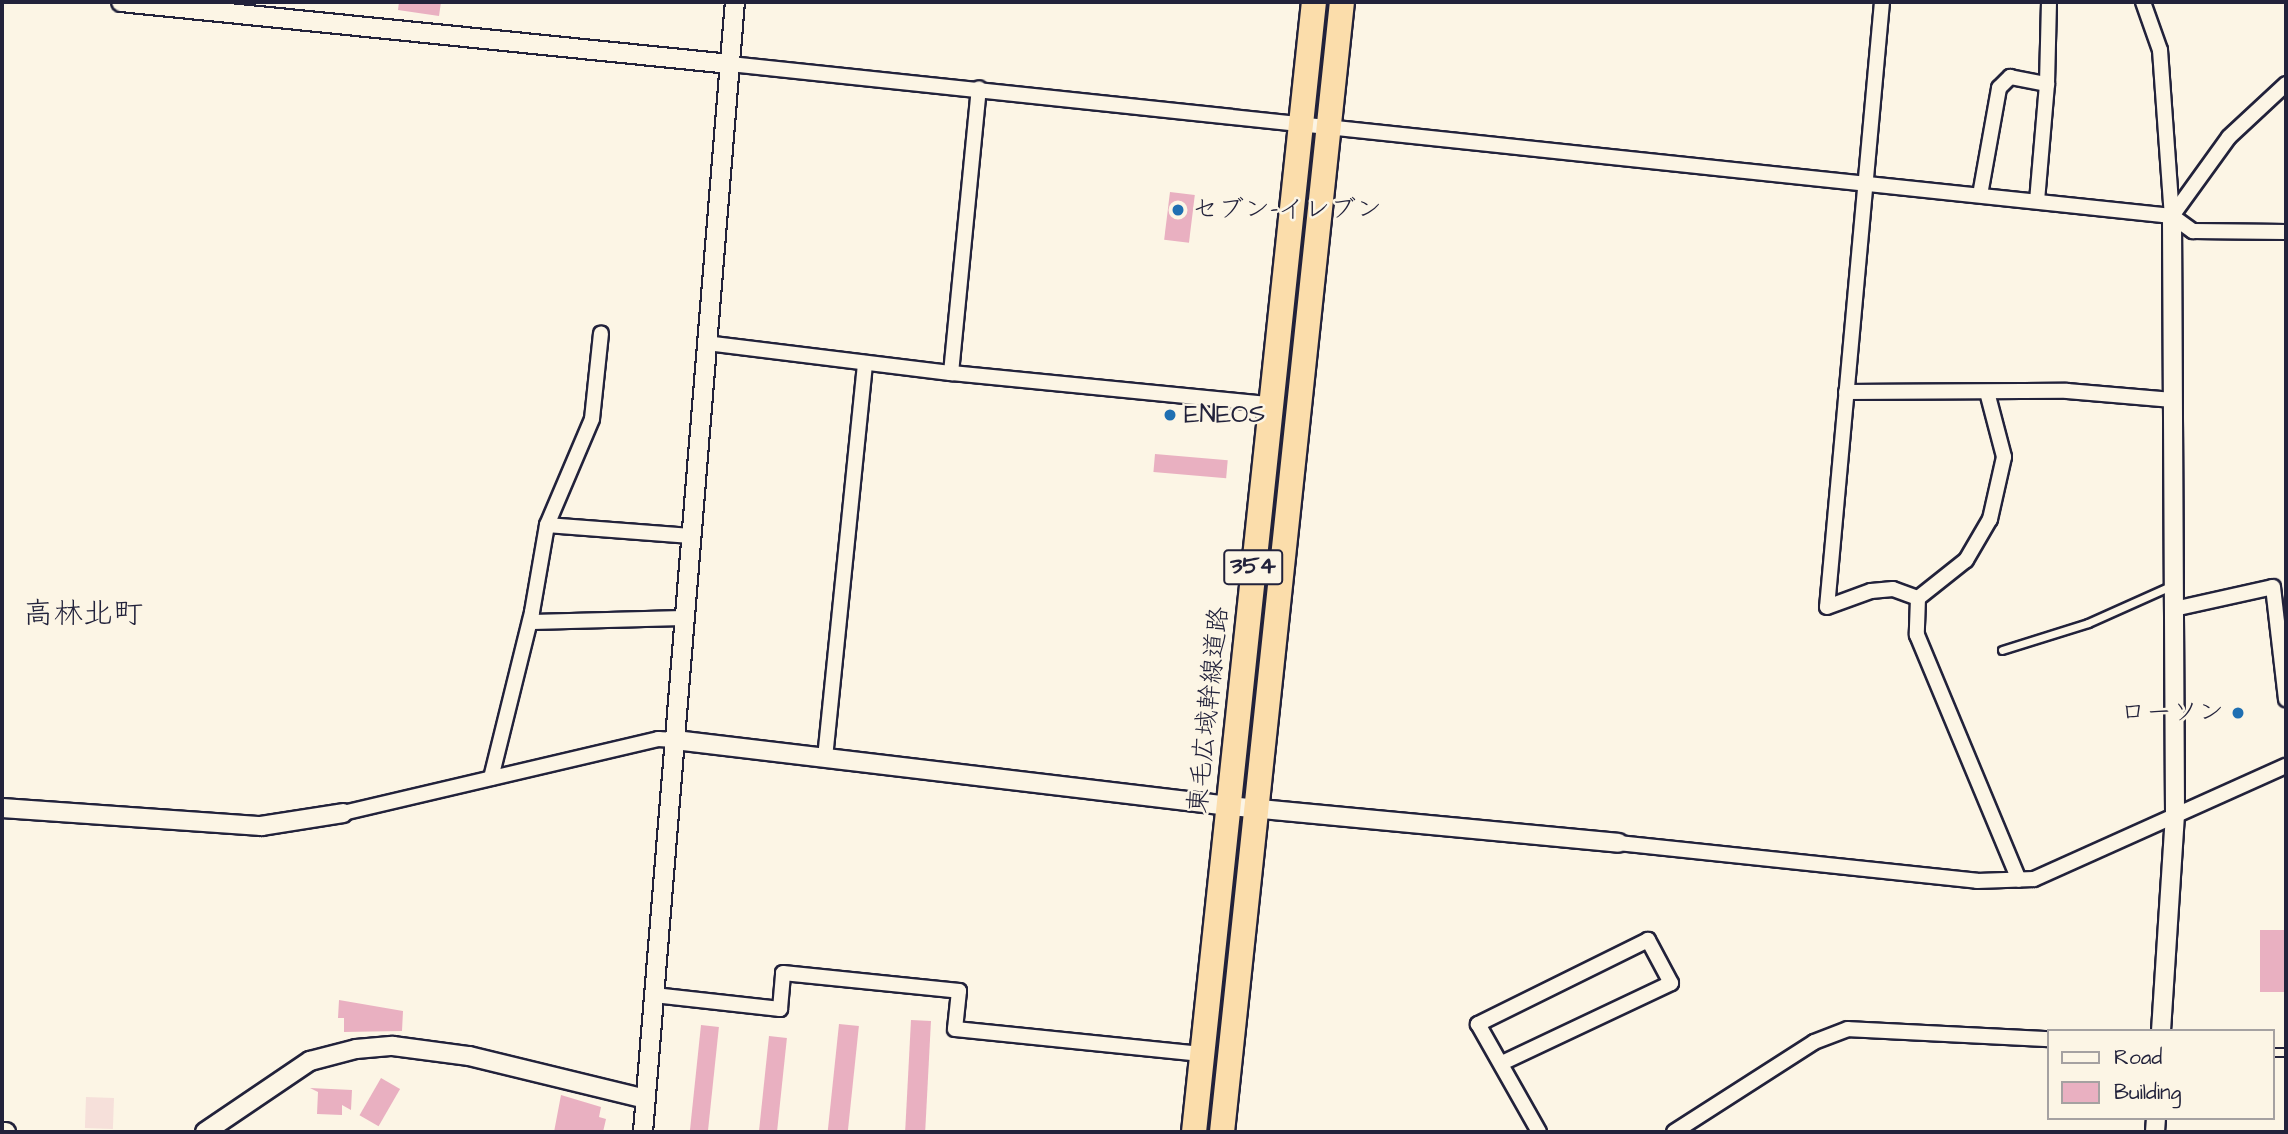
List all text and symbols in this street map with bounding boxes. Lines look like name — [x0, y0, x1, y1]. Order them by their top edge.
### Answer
place label: セブン-イレブン — [1192, 194, 1382, 226]
marker: セブン-イレブン — [1170, 202, 1186, 218]
place label: ENEOS — [1184, 399, 1265, 431]
marker: ENEOS — [1162, 407, 1178, 423]
road number: 354 — [1222, 546, 1284, 588]
district label: 高林北町 — [23, 596, 143, 632]
street label: 東毛広域幹線道路 — [1183, 605, 1235, 815]
place label: ローソン — [2120, 697, 2224, 729]
marker: ローソン — [2230, 705, 2246, 721]
legend — [2046, 1029, 2274, 1120]
text: Road — [2114, 1043, 2162, 1072]
text: Building — [2114, 1078, 2181, 1107]

